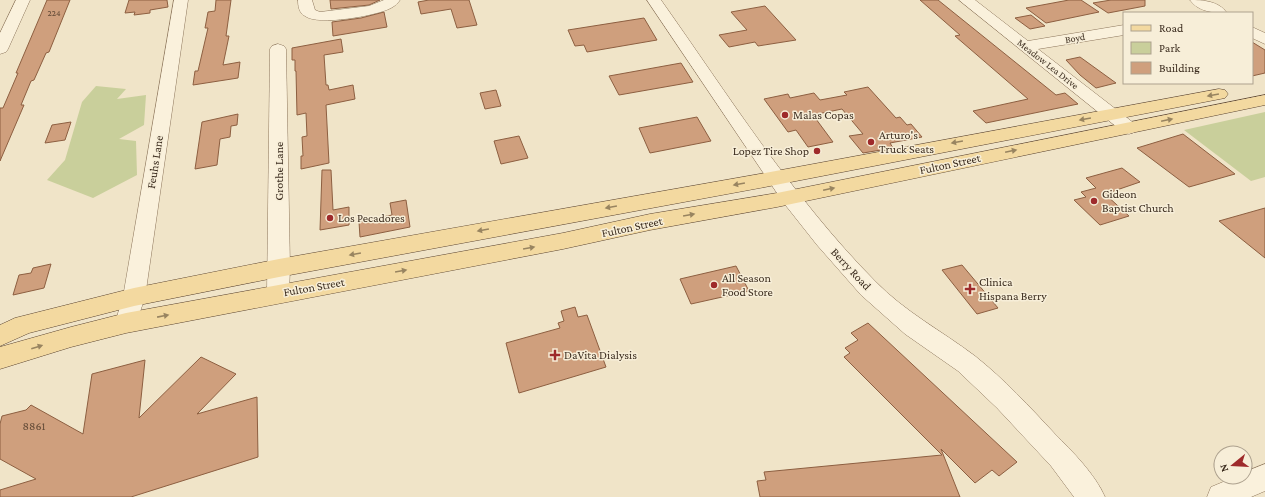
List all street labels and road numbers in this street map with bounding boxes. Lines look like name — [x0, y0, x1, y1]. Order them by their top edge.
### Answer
street label: Boyd — [1064, 31, 1087, 45]
street label: Meadow Lea Drive — [1015, 37, 1081, 92]
street label: Feuhs Lane — [144, 134, 166, 190]
street label: Grothe Lane — [272, 142, 286, 200]
street label: Fulton Street — [918, 151, 983, 177]
street label: Fulton Street — [600, 214, 665, 240]
street label: Berry Road — [828, 245, 874, 293]
street label: Fulton Street — [282, 275, 347, 299]

